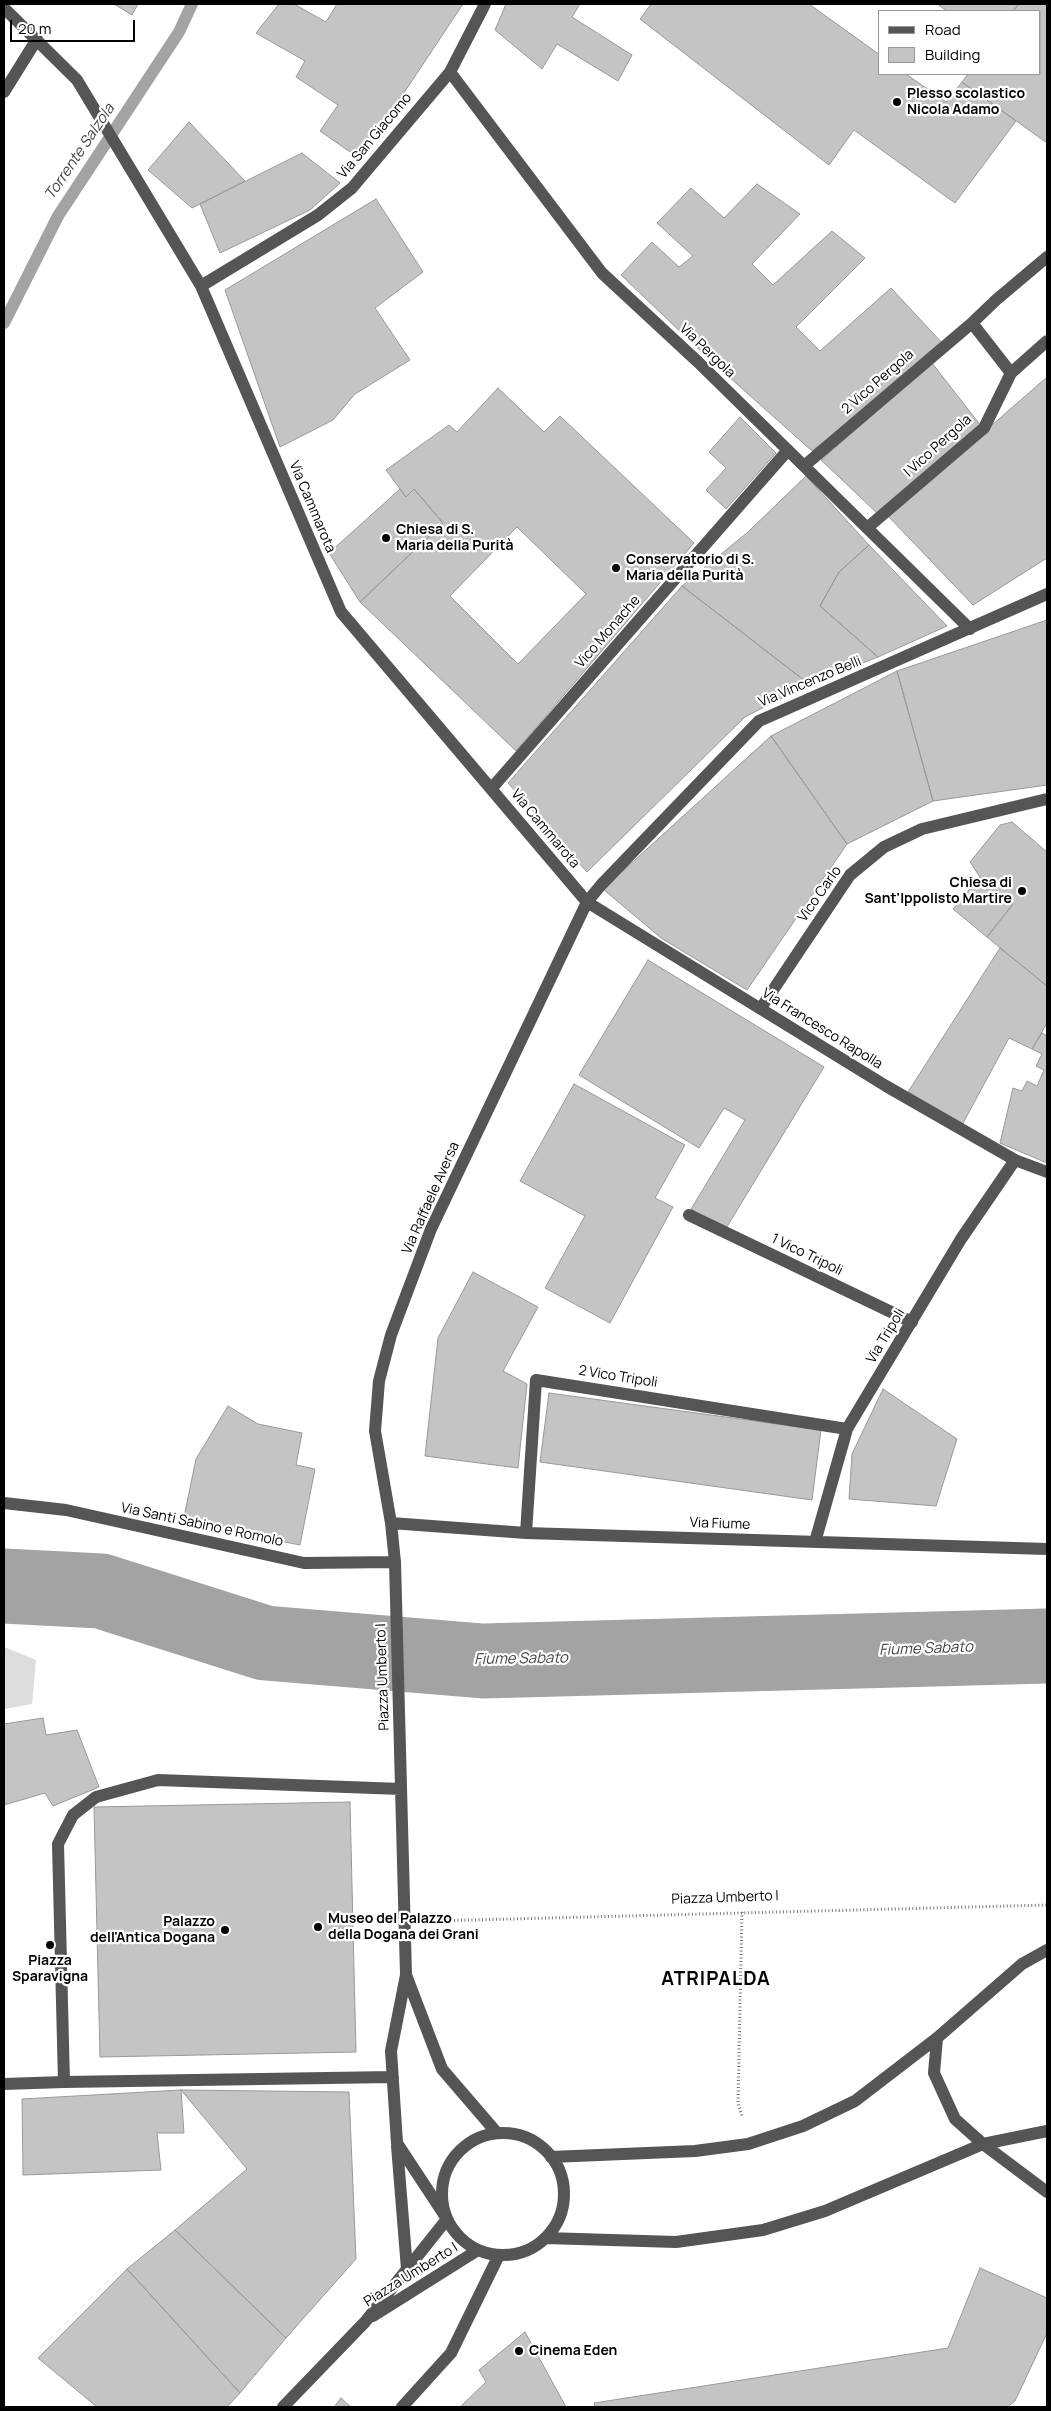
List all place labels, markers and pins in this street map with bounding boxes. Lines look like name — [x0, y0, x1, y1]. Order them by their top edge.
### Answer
place label: Plesso scolastico Nicola Adamo — [907, 86, 1025, 118]
marker: Plesso scolastico Nicola Adamo — [891, 96, 903, 108]
place label: Chiesa di S. Maria della Purità — [396, 522, 514, 554]
marker: Chiesa di S. Maria della Purità — [380, 532, 392, 544]
place label: Conservatorio di S. Maria della Purità — [626, 552, 754, 584]
marker: Conservatorio di S. Maria della Purità — [610, 562, 622, 574]
place label: Chiesa di Sant'Ippolisto Martire — [864, 875, 1012, 908]
marker: Chiesa di Sant'Ippolisto Martire — [1016, 885, 1028, 897]
place label: Museo del Palazzo della Dogana dei Grani — [328, 1911, 479, 1944]
place label: Palazzo dell'Antica Dogana — [90, 1914, 215, 1946]
marker: Museo del Palazzo della Dogana dei Grani — [312, 1921, 324, 1933]
marker: Palazzo dell'Antica Dogana — [219, 1924, 231, 1936]
marker: Piazza Sparavigna — [44, 1939, 56, 1951]
place label: Piazza Sparavigna — [12, 1953, 88, 1985]
place label: Cinema Eden — [529, 2343, 617, 2359]
marker: Cinema Eden — [513, 2345, 525, 2357]

